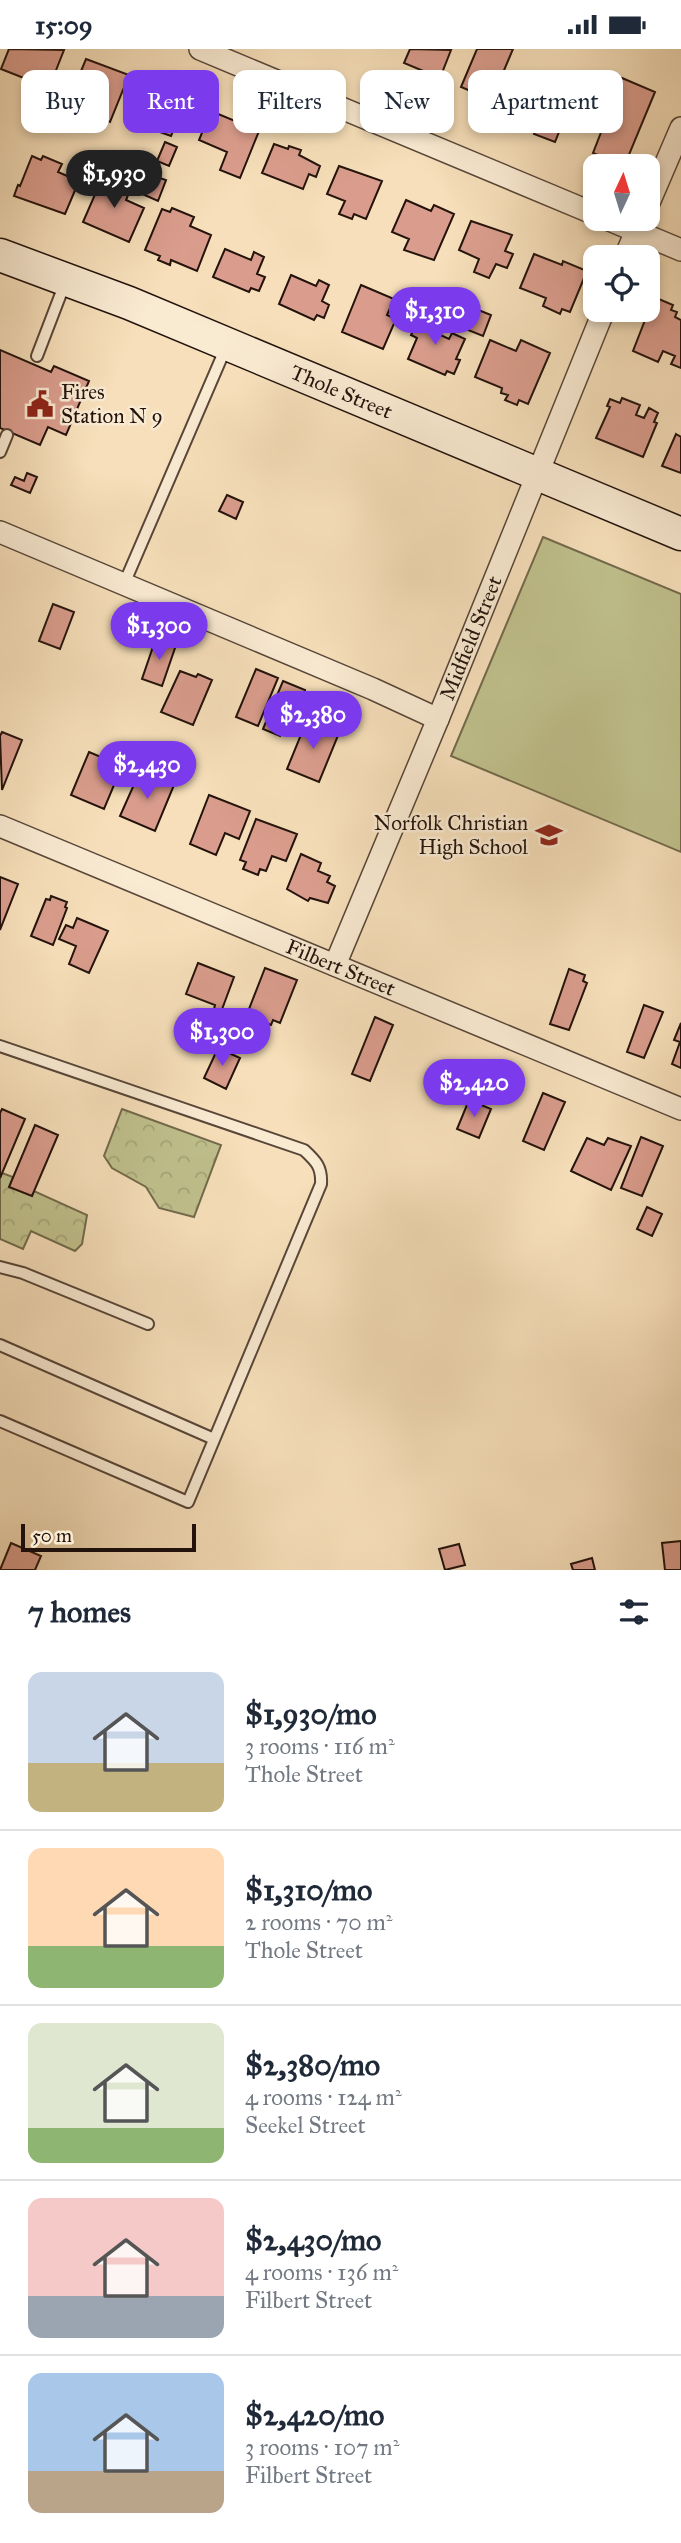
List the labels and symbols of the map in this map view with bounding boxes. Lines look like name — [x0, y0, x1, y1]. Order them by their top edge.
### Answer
pin: $1,930 — [57, 151, 171, 210]
north arrow — [583, 154, 660, 231]
pin: $1,310 — [378, 287, 492, 347]
street label: Thole Street — [287, 359, 397, 425]
place label: Fires Station N 9 — [61, 379, 163, 429]
public building icon: Fires Station N 9 — [25, 389, 55, 419]
street label: Midfield Street — [434, 572, 508, 704]
pin: $1,300 — [102, 603, 216, 662]
pin: $2,380 — [256, 691, 370, 751]
pin: $2,430 — [90, 741, 204, 801]
place label: Norfolk Christian High School — [374, 810, 528, 860]
school or university icon: Norfolk Christian High School — [534, 820, 564, 850]
street label: Filbert Street — [282, 933, 400, 1002]
pin: $1,300 — [165, 1009, 279, 1068]
pin: $2,420 — [417, 1059, 531, 1119]
scale bar — [21, 1521, 196, 1553]

